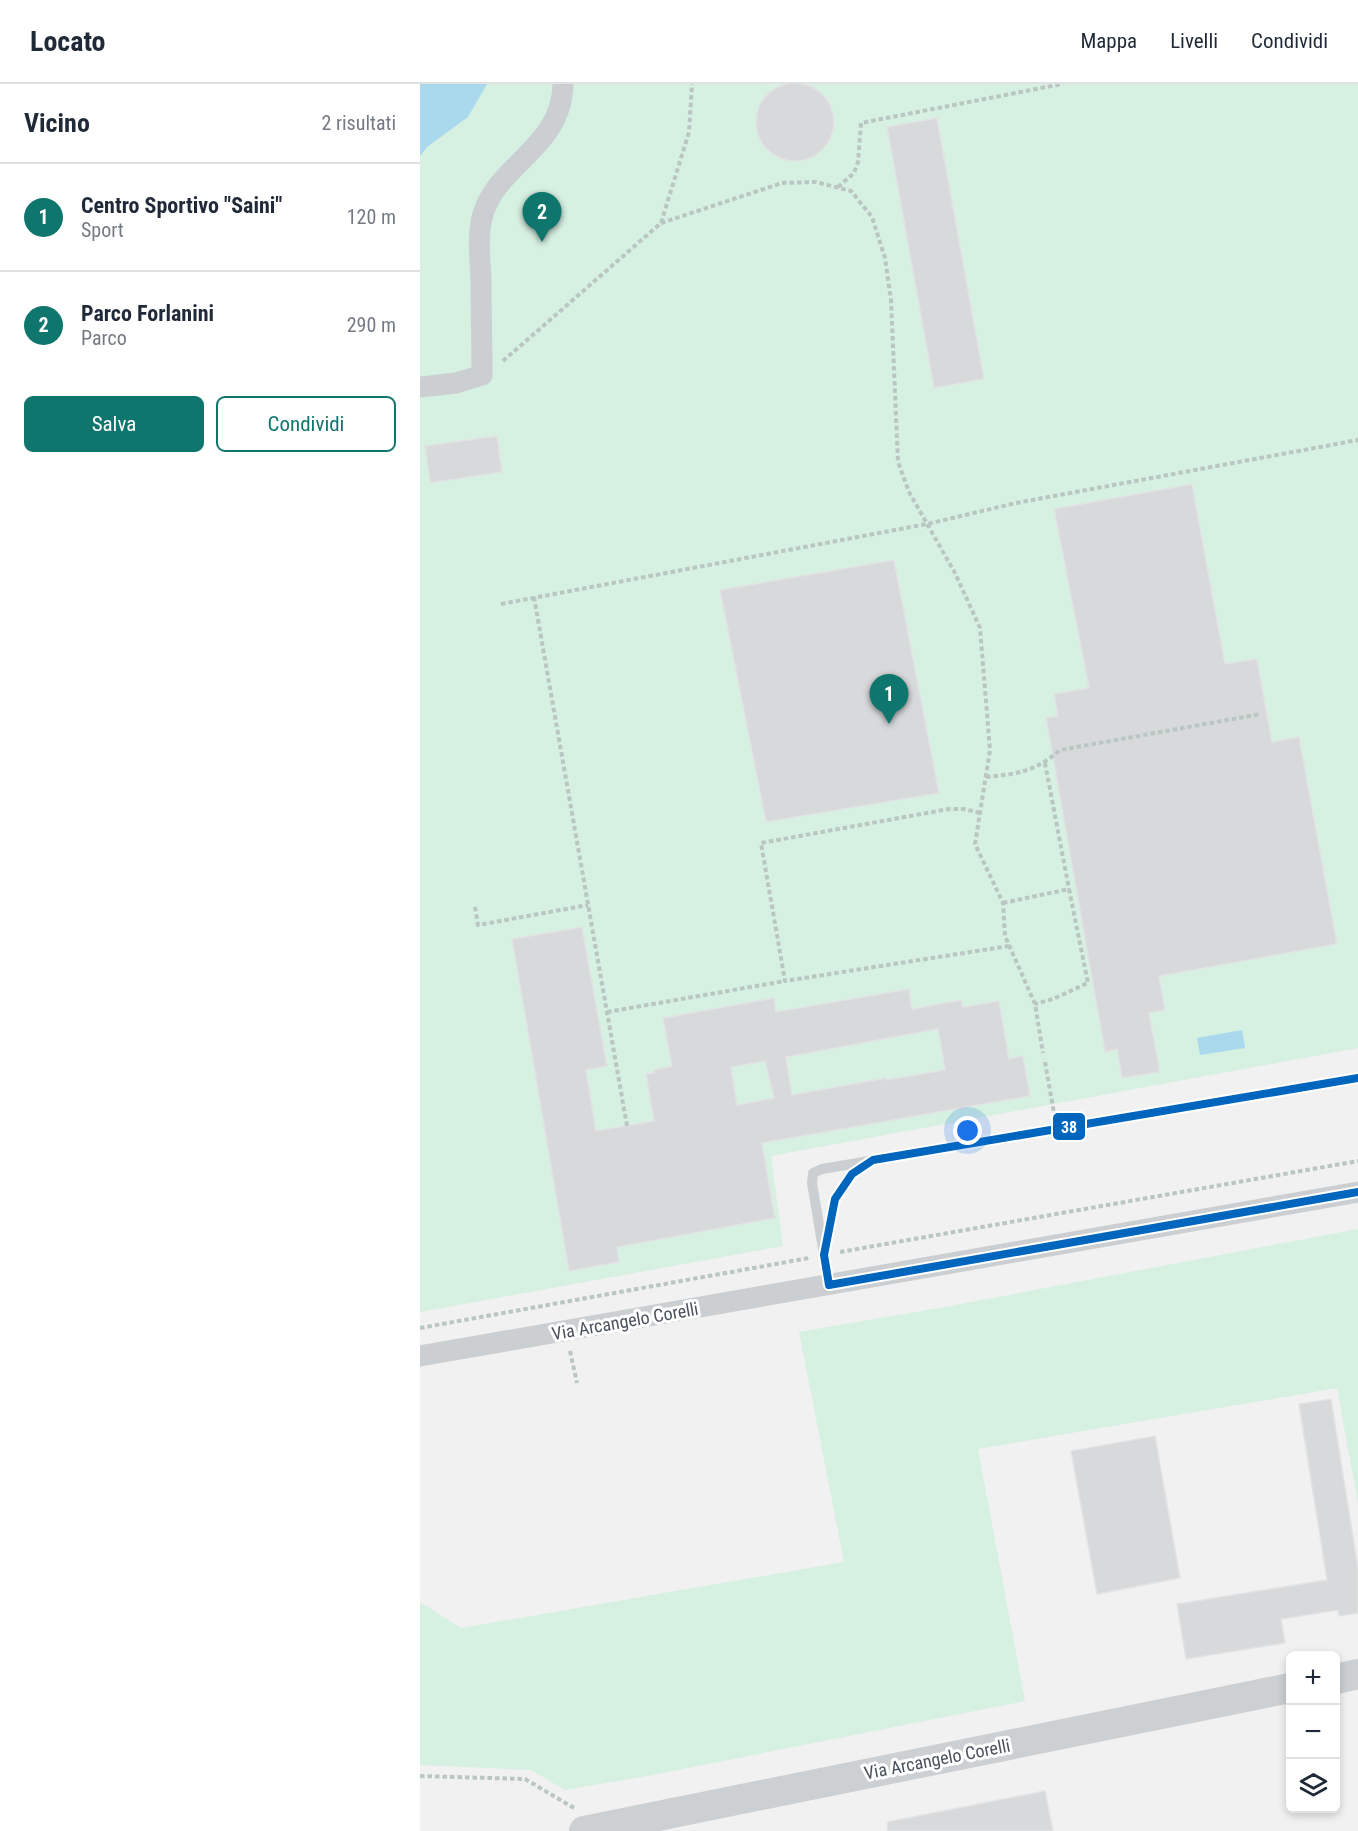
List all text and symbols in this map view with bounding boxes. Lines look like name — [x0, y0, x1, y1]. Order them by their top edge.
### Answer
text: Locato — [30, 25, 106, 58]
text: Mappa — [1080, 29, 1137, 53]
text: Livelli — [1170, 29, 1218, 53]
text: Condividi — [1251, 29, 1328, 53]
text: Vicino — [24, 108, 90, 138]
text: 2 risultati — [321, 111, 396, 135]
pin: 2 — [522, 192, 562, 242]
text: Centro Sportivo "Saini" — [81, 193, 282, 218]
text: 1 — [38, 205, 49, 229]
text: 120 m — [347, 205, 396, 229]
text: Sport — [81, 218, 124, 242]
text: Parco Forlanini — [81, 301, 214, 326]
text: 2 — [38, 313, 49, 337]
text: 290 m — [347, 313, 396, 337]
text: Parco — [81, 326, 127, 350]
button: Salva — [24, 396, 204, 452]
button: Condividi — [216, 396, 396, 452]
pin: 1 — [870, 674, 908, 724]
line badge: 38 — [1052, 1112, 1086, 1141]
your location — [953, 1116, 982, 1145]
text: 38 — [1061, 1118, 1077, 1137]
street label: Via Arcangelo Corelli — [550, 1298, 700, 1344]
map controls — [1286, 1651, 1340, 1813]
button: + — [1286, 1651, 1340, 1705]
button: − — [1286, 1705, 1340, 1759]
street label: Via Arcangelo Corelli — [862, 1735, 1012, 1783]
button: layers — [1286, 1759, 1340, 1813]

